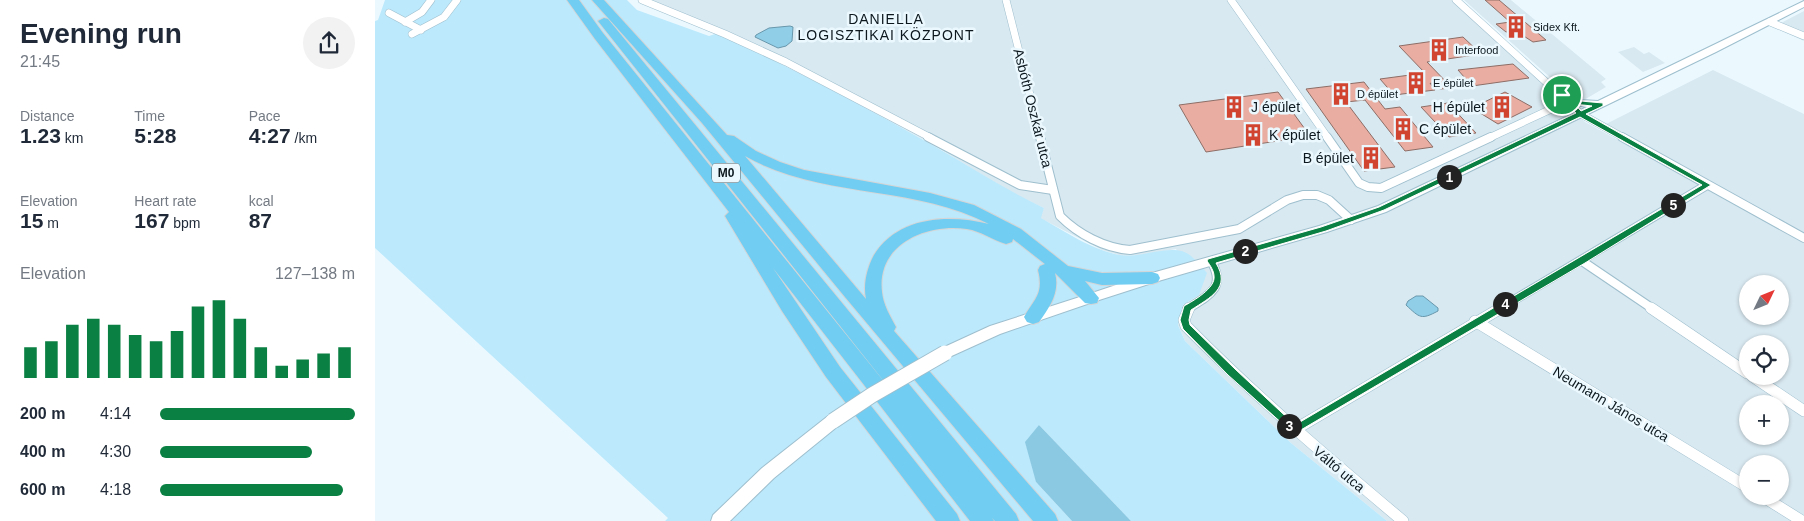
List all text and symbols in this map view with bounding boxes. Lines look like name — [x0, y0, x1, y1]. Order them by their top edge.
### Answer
district label: DANIELLA LOGISZTIKAI KÖZPONT — [798, 11, 974, 43]
building icon: Sidex Kft. — [1503, 14, 1529, 40]
button: share — [303, 17, 355, 69]
text: Evening run — [20, 18, 182, 49]
place label: Sidex Kft. — [1533, 21, 1580, 33]
building icon: Interfood — [1426, 37, 1452, 63]
place label: Interfood — [1455, 44, 1498, 56]
street label: Asbóth Oszkár utca — [1010, 47, 1056, 169]
text: 21:45 — [20, 53, 60, 70]
building icon: E épület — [1403, 70, 1429, 96]
pin — [1541, 74, 1583, 116]
place label: E épület — [1433, 77, 1473, 89]
building icon: D épület — [1328, 81, 1354, 107]
icon: arrive — [1548, 81, 1576, 109]
place label: D épület — [1357, 88, 1398, 100]
building icon: J épület — [1221, 94, 1247, 120]
building icon: H épület — [1489, 94, 1515, 120]
place label: J épület — [1251, 99, 1300, 115]
place label: H épület — [1433, 99, 1485, 115]
text: Distance — [20, 108, 74, 124]
text: Time — [134, 108, 165, 124]
text: Pace — [249, 108, 281, 124]
building icon: C épület — [1390, 116, 1416, 142]
place label: C épület — [1419, 121, 1471, 137]
building icon: K épület — [1240, 122, 1266, 148]
text: 1.23 — [20, 124, 61, 147]
text: 5:28 — [134, 124, 176, 147]
text: 4:27 — [249, 124, 291, 147]
place label: K épület — [1269, 127, 1320, 143]
text: km — [61, 130, 83, 146]
text: /km — [291, 130, 317, 146]
building icon: B épület — [1358, 145, 1384, 171]
place label: B épület — [1303, 150, 1354, 166]
road number: M0 — [712, 164, 740, 182]
pin: 1 — [1437, 164, 1461, 190]
text: 1 — [1446, 169, 1453, 185]
pin: 5 — [1661, 192, 1685, 218]
text: Elevation — [20, 193, 78, 209]
text: Heart rate — [134, 193, 197, 209]
text: kcal — [249, 193, 274, 209]
text: 5 — [1670, 197, 1677, 213]
text: 15 — [20, 209, 43, 232]
text: 167 — [134, 209, 169, 232]
text: 87 — [249, 209, 272, 232]
text: m — [43, 215, 59, 231]
text: bpm — [169, 215, 201, 231]
pin: 2 — [1233, 238, 1257, 264]
text: 2 — [1242, 243, 1249, 259]
text: Elevation — [20, 265, 86, 282]
text: 127–138 m — [275, 265, 355, 282]
north arrow — [1739, 275, 1789, 325]
map controls — [1739, 275, 1789, 505]
pin: 4 — [1493, 292, 1517, 316]
text: 4 — [1502, 296, 1509, 312]
button: locate — [1739, 335, 1789, 385]
street label: Neumann János utca — [1550, 363, 1672, 445]
button: + — [1739, 395, 1789, 445]
text: 200 m — [20, 405, 65, 422]
text: 4:14 — [100, 405, 131, 422]
pin: 3 — [1277, 414, 1301, 438]
text: 3 — [1286, 418, 1293, 434]
text: 400 m — [20, 443, 65, 460]
text: 4:30 — [100, 443, 131, 460]
street label: Váltó utca — [1310, 443, 1368, 495]
button: − — [1739, 455, 1789, 505]
text: 600 m — [20, 481, 65, 498]
text: 4:18 — [100, 481, 131, 498]

